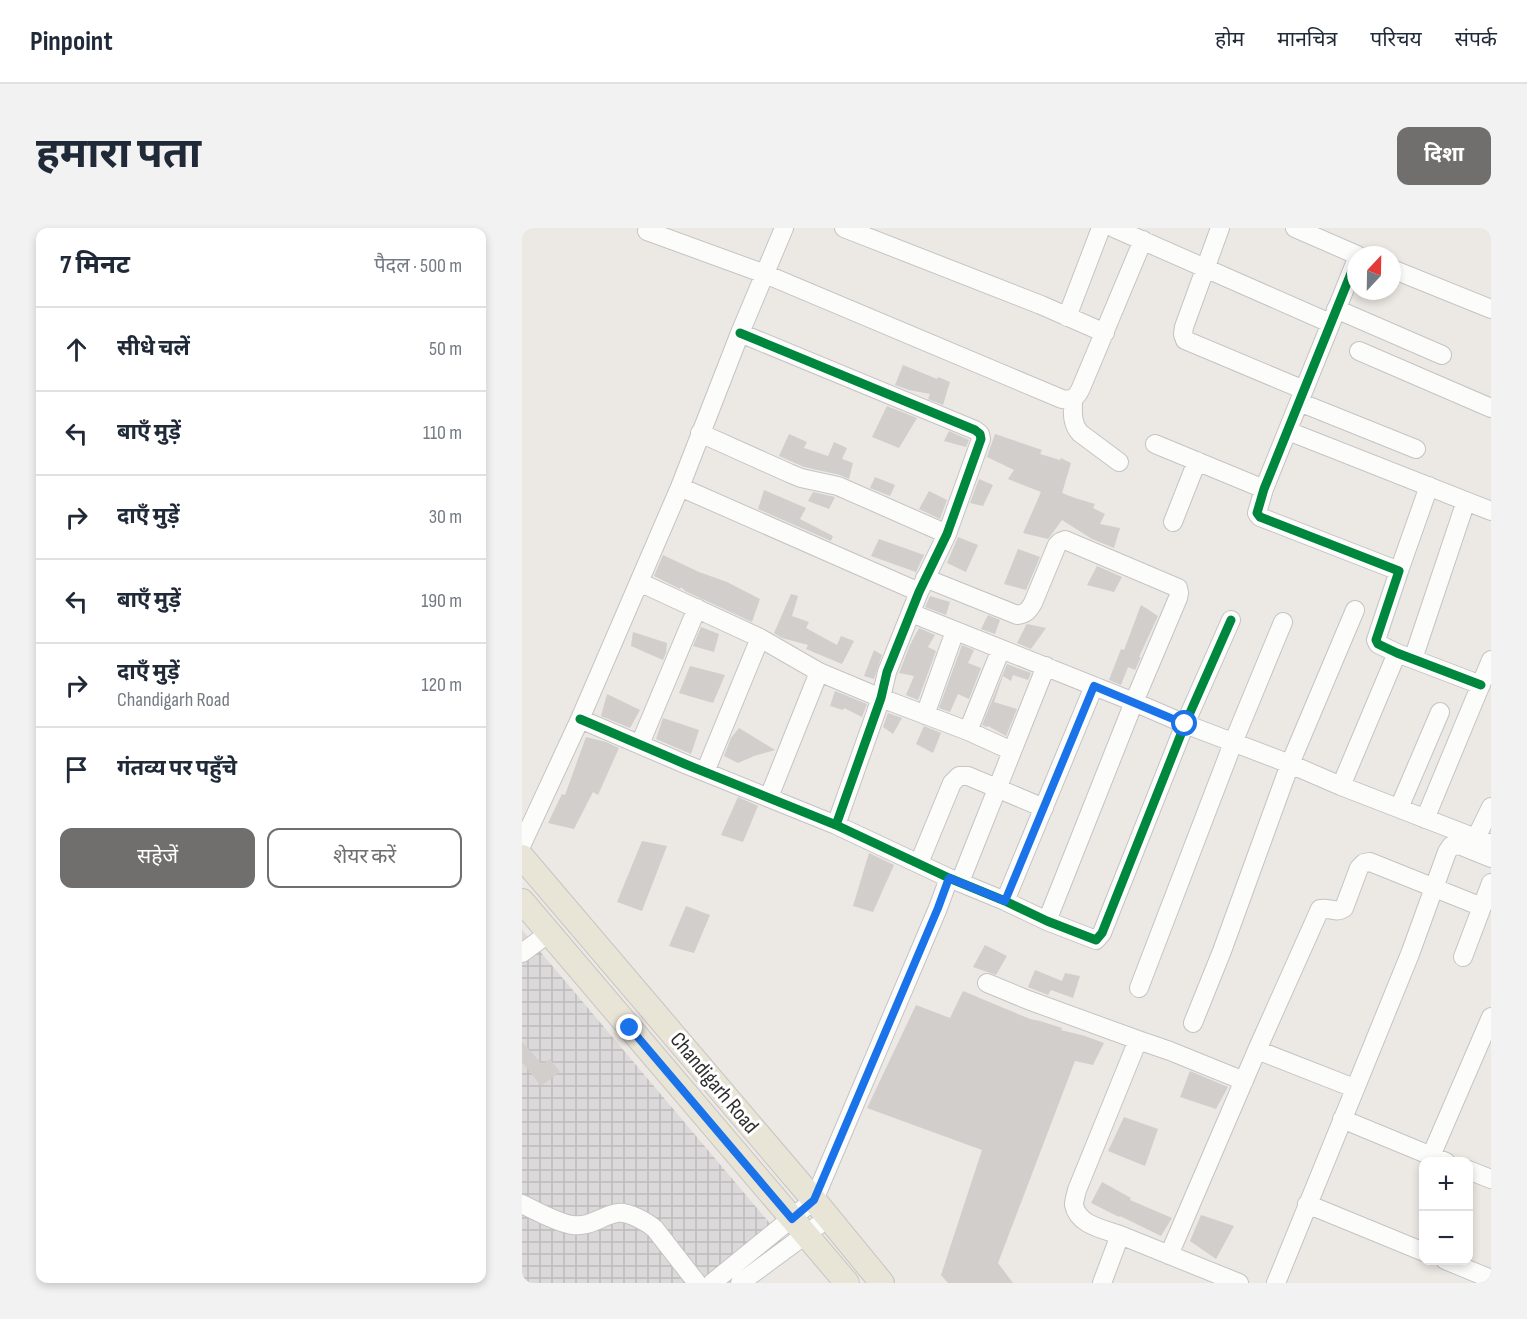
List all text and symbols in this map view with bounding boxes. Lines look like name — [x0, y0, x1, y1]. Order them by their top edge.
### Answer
text: Pinpoint — [30, 25, 113, 58]
text: होम — [1215, 27, 1244, 52]
text: मानचित्र — [1277, 27, 1337, 52]
text: परिचय — [1370, 27, 1422, 52]
text: संपर्क — [1455, 27, 1497, 52]
button: दिशा — [1397, 127, 1491, 185]
text: हमारा पता — [36, 129, 201, 180]
north arrow — [1347, 246, 1401, 300]
text: 7 मिनट — [60, 250, 130, 281]
text: पैदल · 500 m — [374, 254, 462, 278]
icon: ahead — [60, 333, 93, 366]
text: सीधे चलें — [117, 335, 190, 362]
text: 50 m — [429, 337, 462, 361]
icon: left — [60, 417, 93, 450]
text: बाएँ मुड़ें — [117, 419, 181, 446]
text: 110 m — [423, 421, 462, 445]
icon: right — [60, 501, 93, 534]
text: दाएँ मुड़ें — [117, 503, 180, 530]
text: 30 m — [429, 505, 462, 529]
icon: left — [60, 585, 93, 618]
text: बाएँ मुड़ें — [117, 587, 181, 614]
text: 190 m — [421, 589, 462, 613]
text: दाएँ मुड़ें — [117, 659, 180, 686]
icon: right — [60, 669, 93, 702]
text: 120 m — [422, 673, 462, 697]
text: Chandigarh Road — [117, 688, 230, 712]
route start — [1171, 710, 1197, 736]
icon: arrive — [60, 753, 93, 786]
text: गंतव्य पर पहुँचे — [117, 755, 237, 782]
button: सहेजें — [60, 828, 255, 888]
button: शेयर करें — [267, 828, 462, 888]
route end — [616, 1014, 642, 1040]
street label: Chandigarh Road — [664, 1027, 764, 1139]
map controls — [1419, 1157, 1473, 1265]
button: + — [1419, 1157, 1473, 1211]
button: − — [1419, 1211, 1473, 1265]

